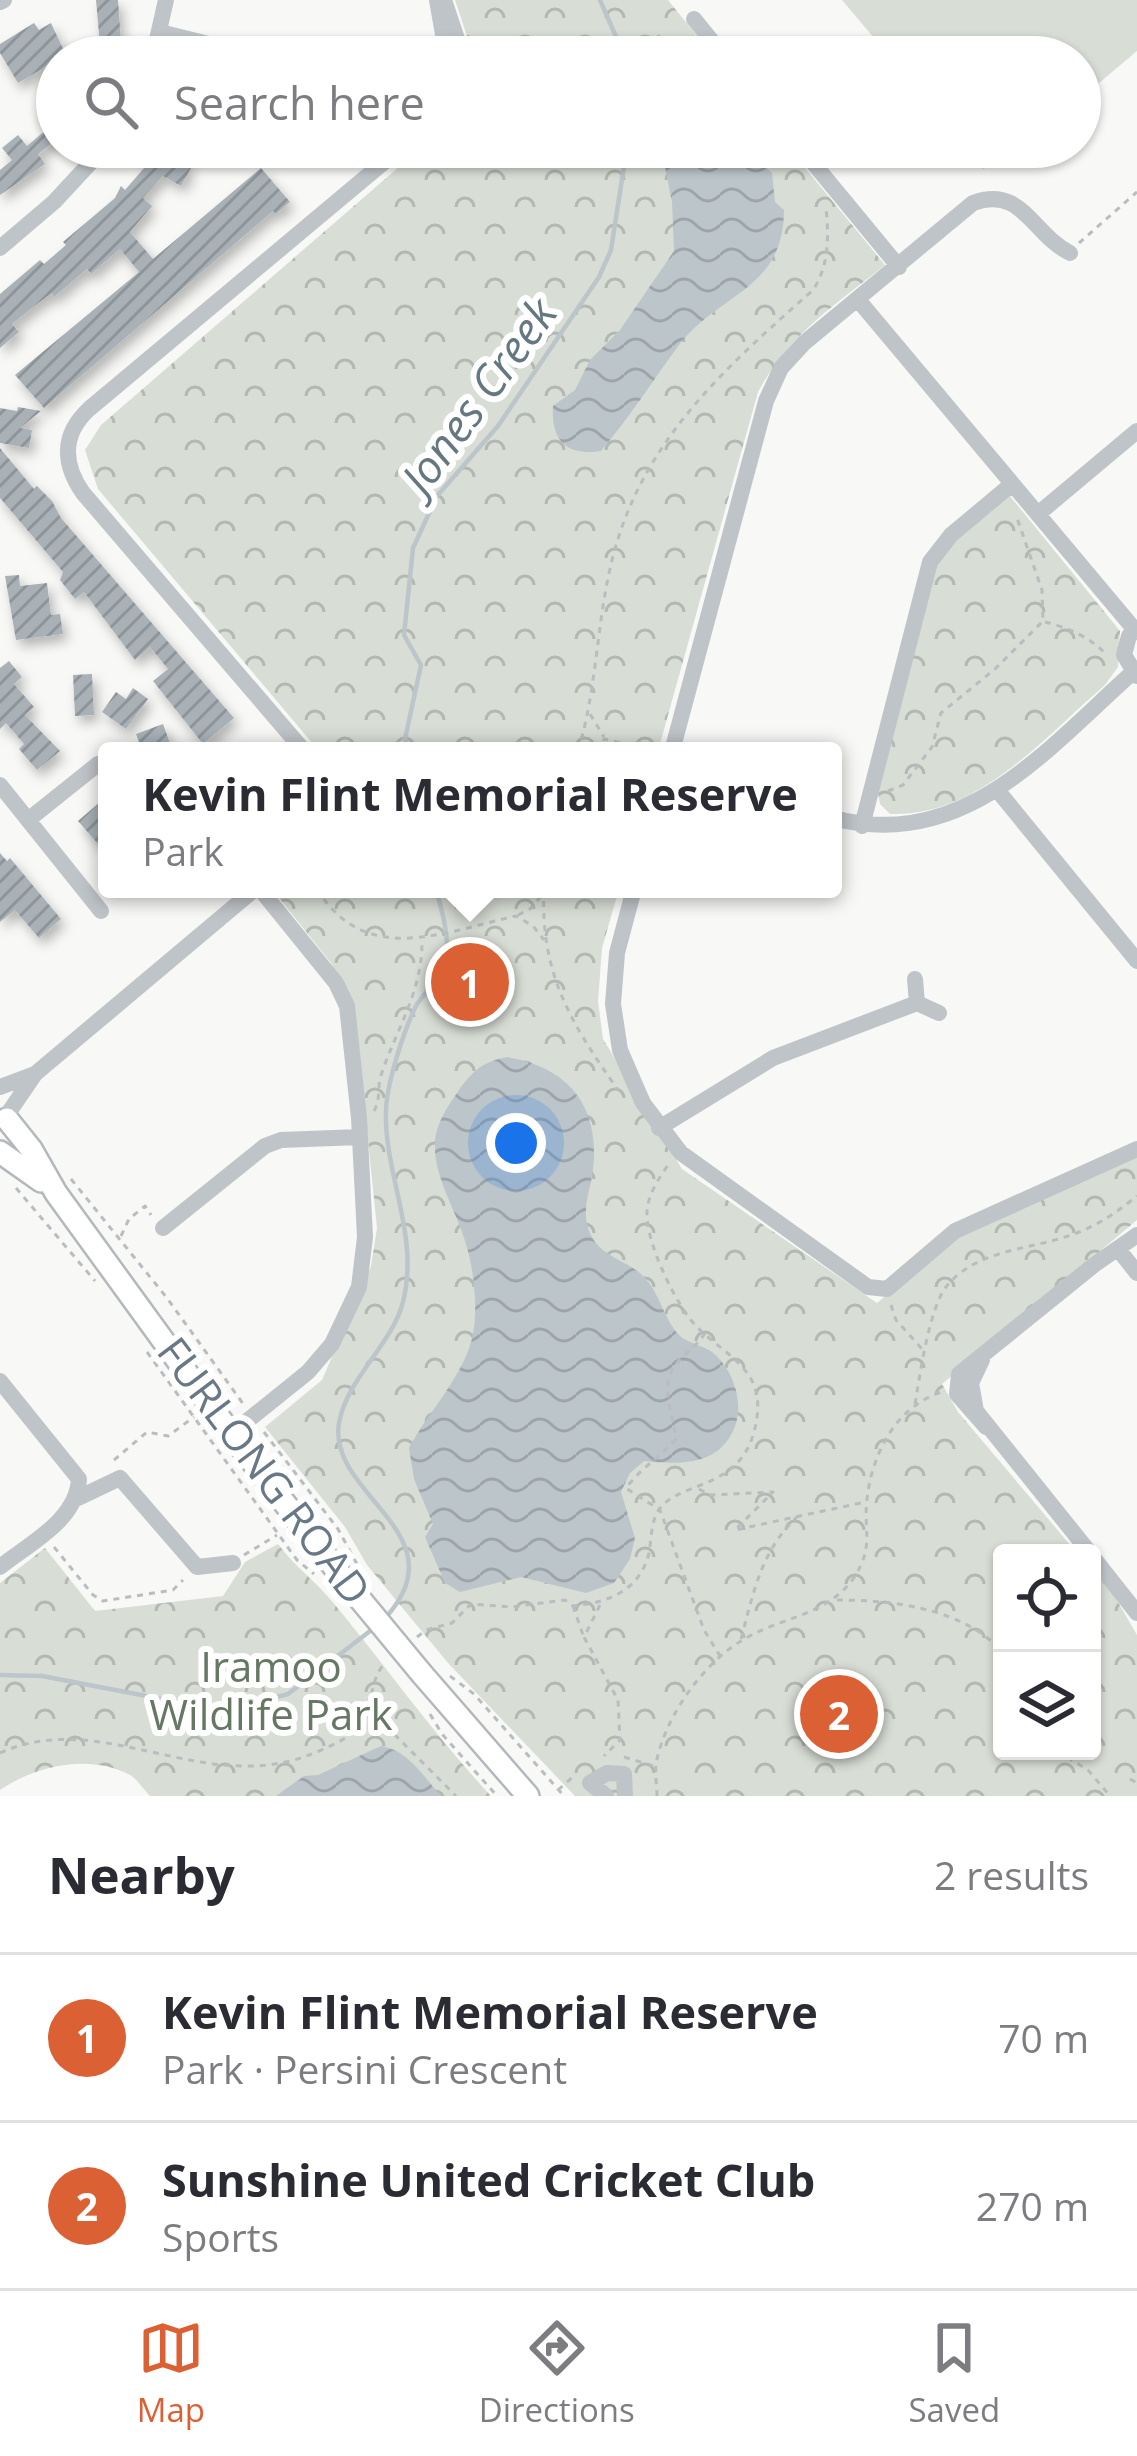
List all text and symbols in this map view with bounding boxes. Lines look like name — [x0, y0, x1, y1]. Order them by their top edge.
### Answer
search box — [36, 36, 1101, 168]
icon: search — [78, 69, 144, 135]
text: Search here — [174, 72, 425, 133]
water label: Jones Creek — [381, 283, 571, 512]
popup — [98, 742, 842, 898]
text: Kevin Flint Memorial Reserve — [142, 763, 798, 824]
text: Park — [142, 824, 224, 877]
pin: 1 — [431, 937, 509, 1027]
your location — [486, 1113, 546, 1173]
street label: FURLONG ROAD — [146, 1325, 385, 1616]
map controls — [993, 1544, 1101, 1760]
button: locate — [993, 1544, 1101, 1652]
park label: Iramoo Wildlife Park — [149, 1637, 393, 1742]
button: layers — [993, 1652, 1101, 1760]
pin: 2 — [800, 1669, 878, 1759]
text: Nearby — [48, 1839, 235, 1909]
text: 2 results — [934, 1848, 1089, 1901]
text: Kevin Flint Memorial Reserve — [162, 1981, 818, 2042]
text: 1 — [76, 2011, 98, 2064]
text: 70 m — [998, 2011, 1089, 2064]
text: Park · Persini Crescent — [162, 2042, 567, 2095]
text: Sunshine United Cricket Club — [162, 2149, 815, 2210]
text: 2 — [76, 2179, 98, 2232]
text: 270 m — [976, 2179, 1089, 2232]
text: Sports — [162, 2210, 279, 2263]
tab: Map — [137, 2315, 205, 2432]
tab: Directions — [479, 2315, 635, 2432]
tab: Saved — [908, 2315, 1000, 2432]

